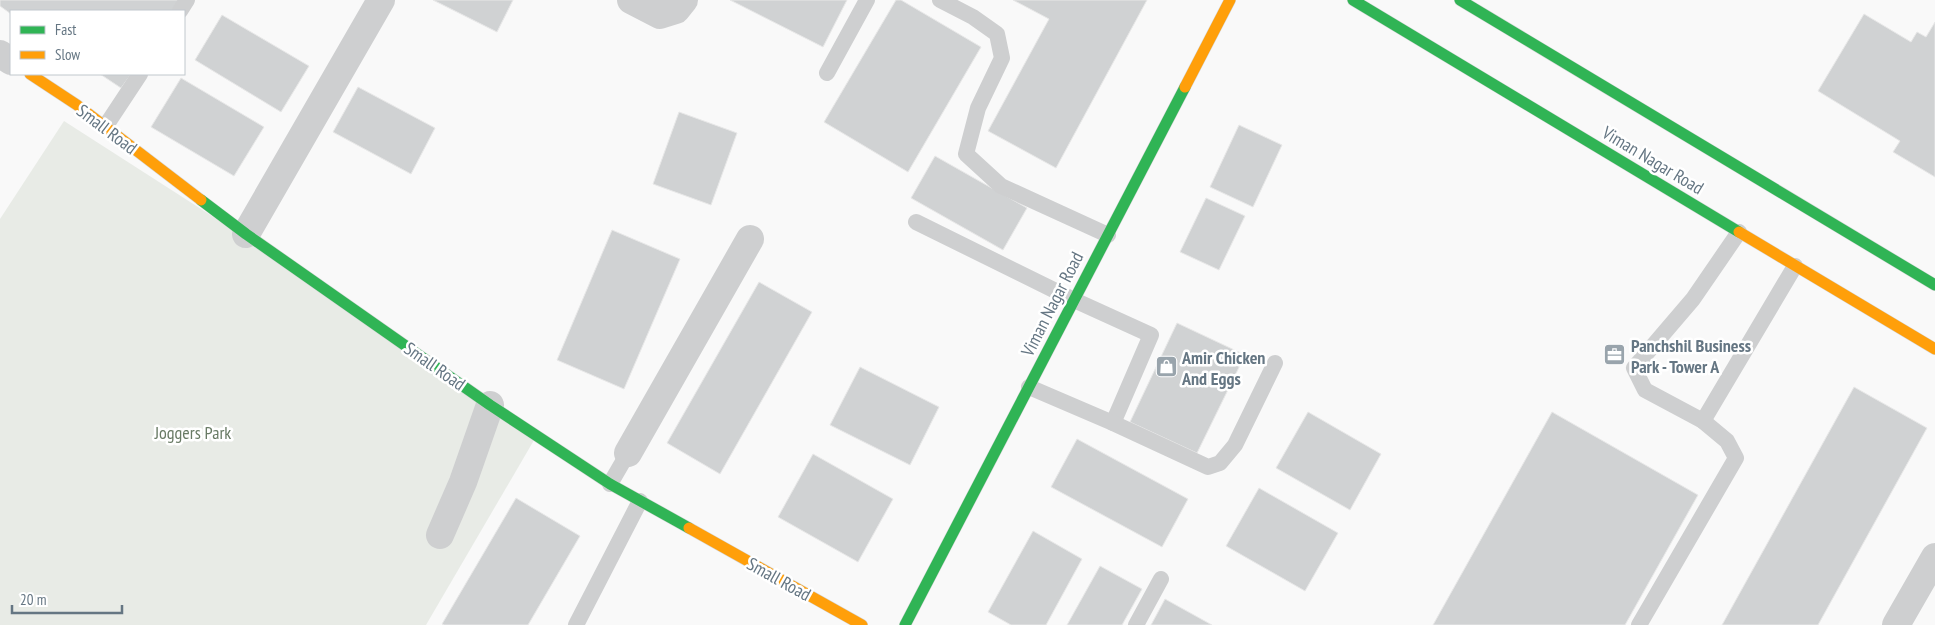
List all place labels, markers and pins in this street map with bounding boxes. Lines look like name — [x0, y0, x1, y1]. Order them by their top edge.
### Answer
place label: Panchshil Business Park - Tower A — [1631, 334, 1751, 378]
office icon: Panchshil Business Park - Tower A — [1603, 343, 1627, 367]
place label: Amir Chicken And Eggs — [1181, 346, 1265, 390]
shop icon: Amir Chicken And Eggs — [1154, 355, 1178, 379]

